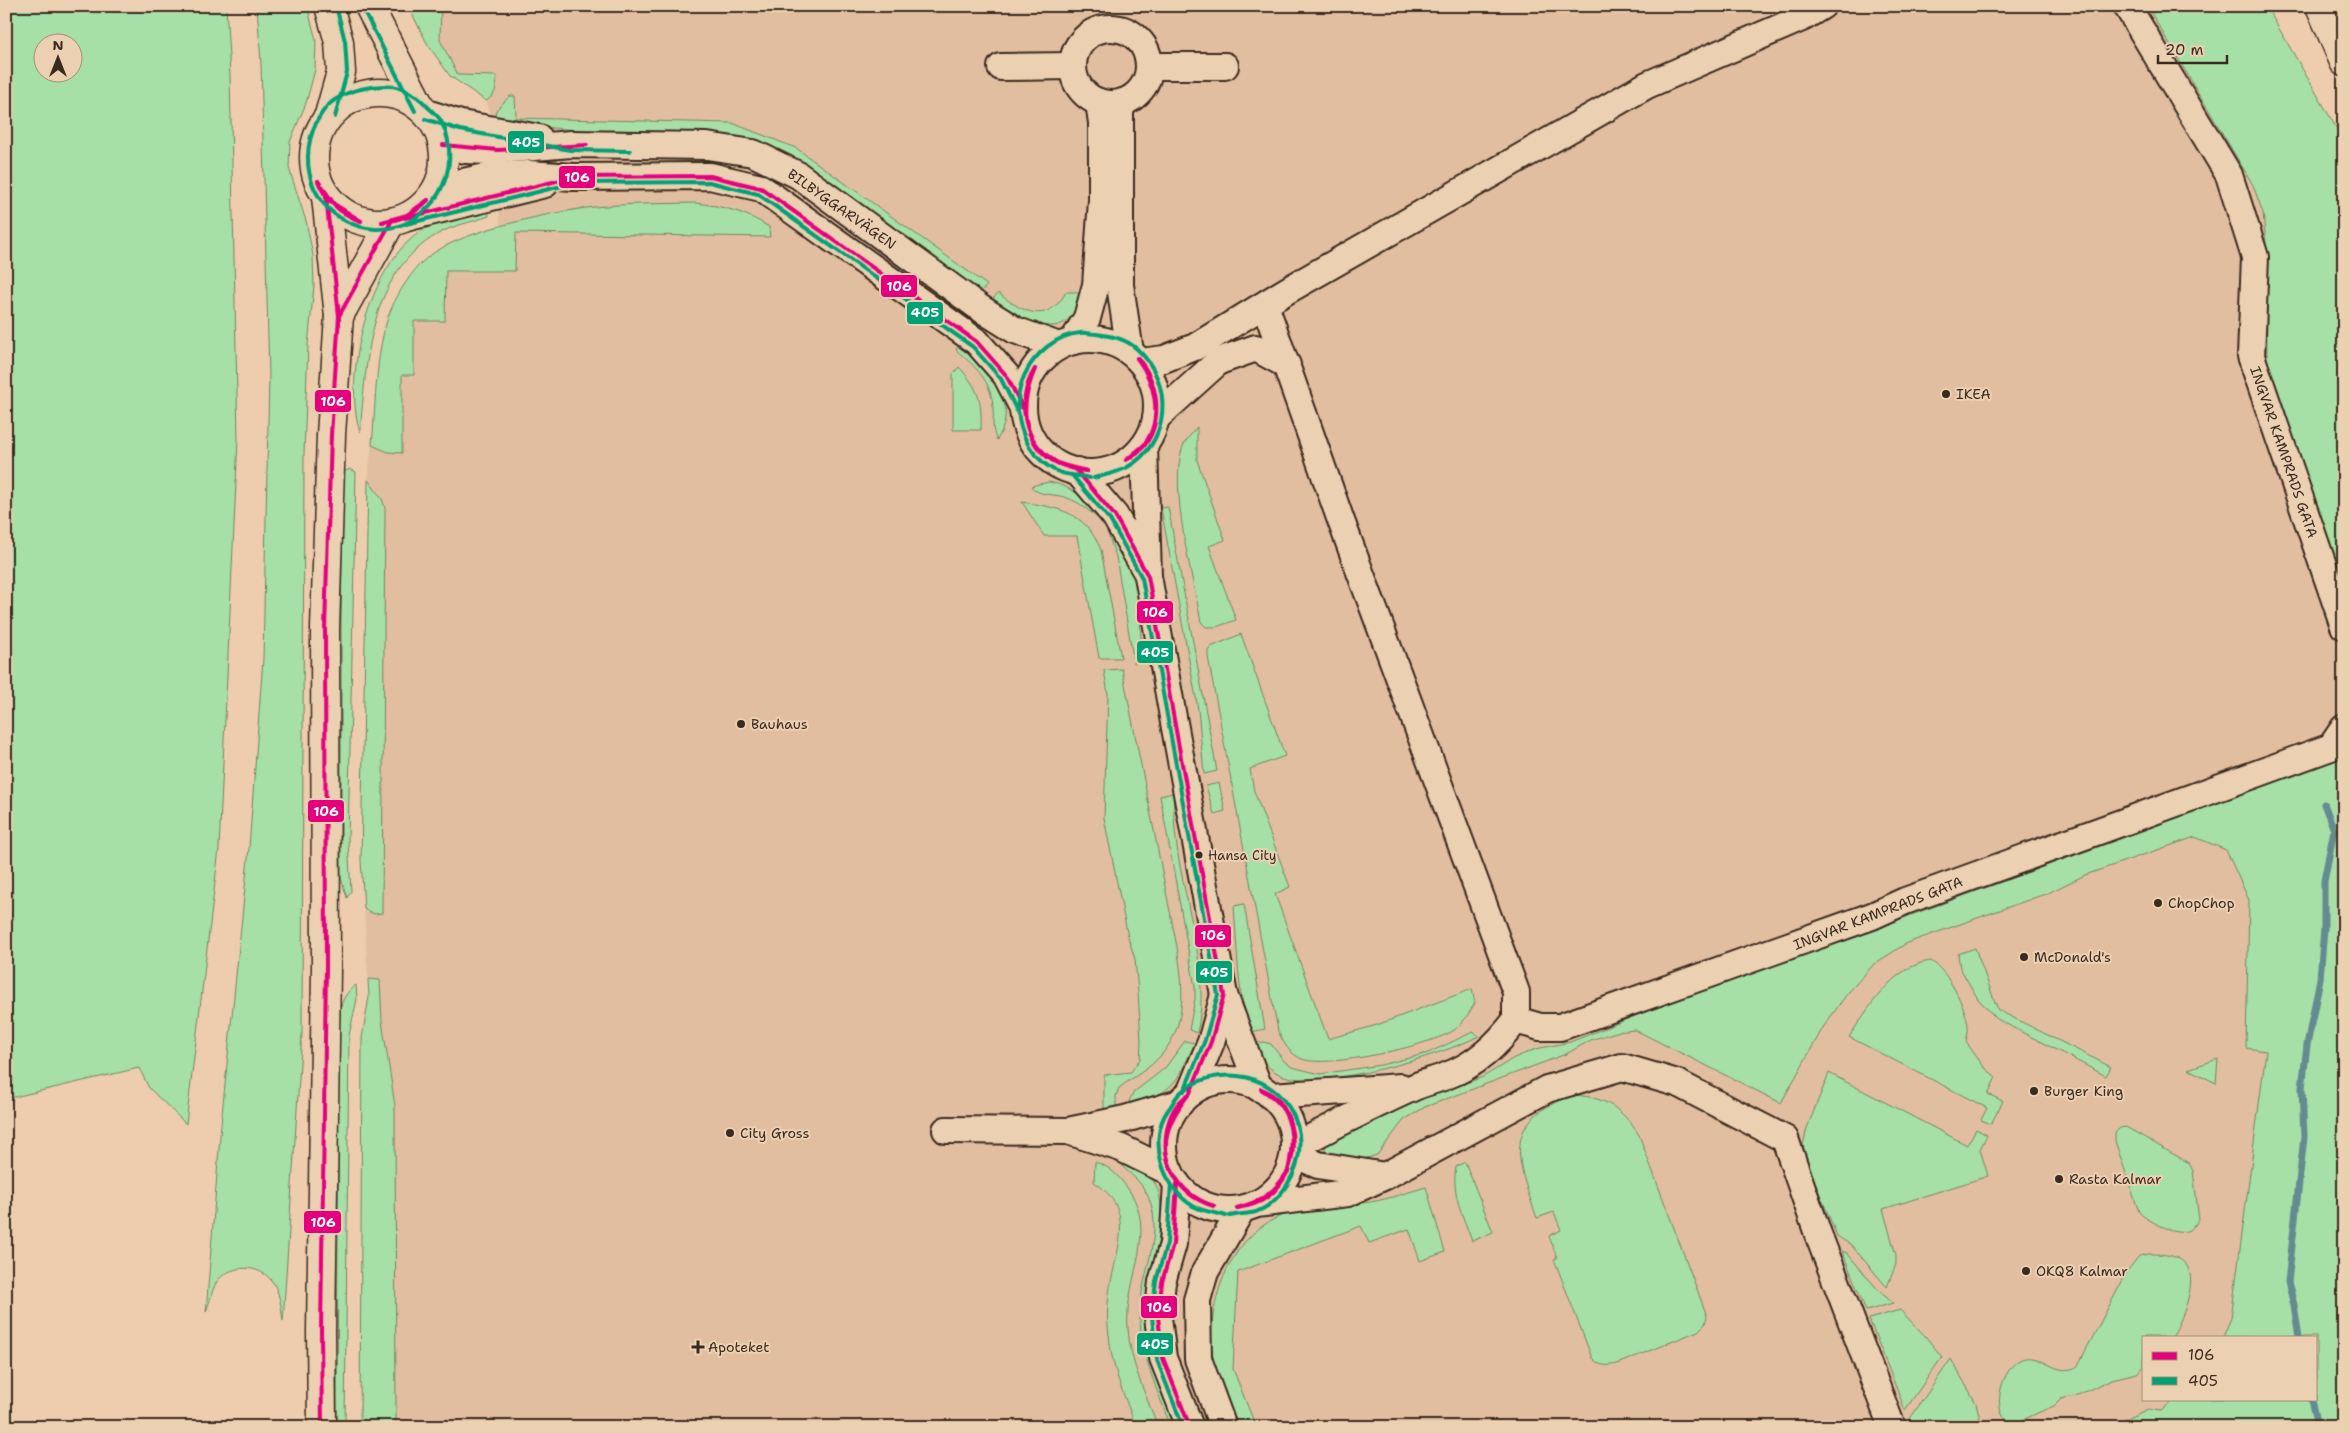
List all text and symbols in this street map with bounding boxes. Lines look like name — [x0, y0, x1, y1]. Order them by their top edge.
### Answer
north arrow — [32, 32, 82, 82]
scale bar — [2158, 32, 2226, 64]
text: N — [52, 36, 64, 54]
text: 20 m — [2165, 40, 2204, 60]
line badge: 405 — [507, 130, 545, 154]
text: 405 — [512, 133, 540, 151]
line badge: 106 — [558, 165, 596, 189]
street label: BILBYGGARVÄGEN — [784, 165, 900, 253]
text: 106 — [564, 168, 590, 186]
line badge: 106 — [880, 274, 918, 298]
text: 106 — [886, 277, 912, 295]
line badge: 405 — [906, 301, 944, 325]
text: 405 — [911, 303, 939, 321]
street label: INGVAR KAMPRADS GATA — [2246, 364, 2322, 540]
place label: IKEA — [1956, 385, 1991, 403]
marker: IKEA — [1940, 388, 1952, 400]
line badge: 106 — [314, 389, 352, 413]
text: 106 — [320, 392, 346, 410]
line badge: 106 — [1136, 600, 1174, 624]
text: 106 — [1142, 603, 1168, 621]
line badge: 405 — [1136, 640, 1174, 664]
text: 405 — [1141, 643, 1169, 661]
place label: Bauhaus — [751, 715, 808, 733]
marker: Bauhaus — [735, 718, 747, 730]
line badge: 106 — [307, 799, 345, 823]
text: 106 — [313, 802, 339, 820]
place label: Hansa City — [1208, 847, 1276, 864]
marker: Hansa City — [1194, 850, 1204, 860]
street label: INGVAR KAMPRADS GATA — [1791, 872, 1965, 954]
place label: ChopChop — [2168, 894, 2235, 912]
marker: ChopChop — [2152, 897, 2164, 909]
line badge: 106 — [1194, 924, 1232, 948]
text: 106 — [1200, 926, 1226, 944]
place label: McDonald's — [2034, 948, 2111, 966]
marker: McDonald's — [2018, 951, 2030, 963]
line badge: 405 — [1195, 960, 1233, 984]
text: 405 — [1200, 963, 1228, 981]
place label: Burger King — [2044, 1082, 2123, 1100]
marker: Burger King — [2028, 1085, 2040, 1097]
place label: City Gross — [740, 1124, 809, 1142]
marker: City Gross — [724, 1127, 736, 1139]
place label: Rasta Kalmar — [2069, 1170, 2162, 1188]
marker: Rasta Kalmar — [2053, 1173, 2065, 1185]
line badge: 106 — [303, 1210, 342, 1234]
text: 106 — [310, 1213, 336, 1231]
place label: OKQ8 Kalmar — [2036, 1262, 2128, 1280]
marker: OKQ8 Kalmar — [2020, 1265, 2032, 1277]
line badge: 106 — [1140, 1295, 1178, 1319]
text: 106 — [1146, 1298, 1172, 1316]
line badge: 405 — [1136, 1332, 1174, 1356]
text: 405 — [1141, 1335, 1169, 1353]
legend — [2142, 1336, 2318, 1400]
place label: Apoteket — [708, 1338, 769, 1356]
marker: Apoteket — [692, 1341, 704, 1353]
text: 106 — [2188, 1345, 2215, 1365]
text: 405 — [2188, 1371, 2218, 1391]

